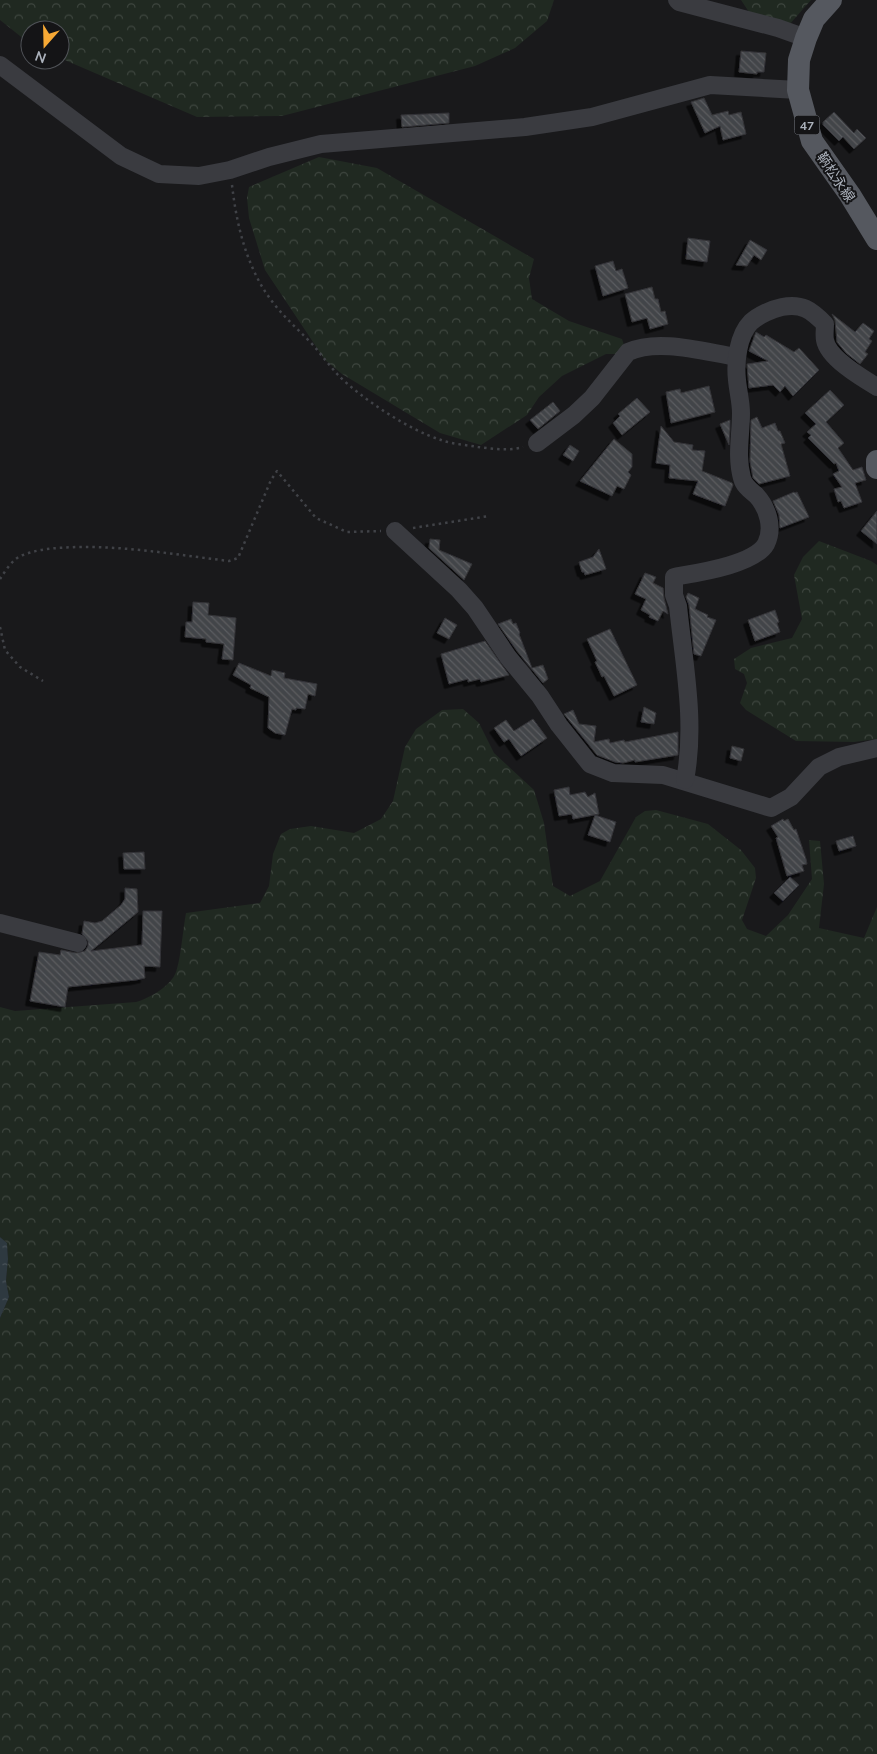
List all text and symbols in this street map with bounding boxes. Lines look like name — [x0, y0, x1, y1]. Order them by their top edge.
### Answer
north arrow — [20, 20, 70, 70]
text: N — [33, 47, 49, 67]
road number: 47 — [794, 116, 820, 134]
street label: 鞆松永線 — [813, 149, 859, 205]

